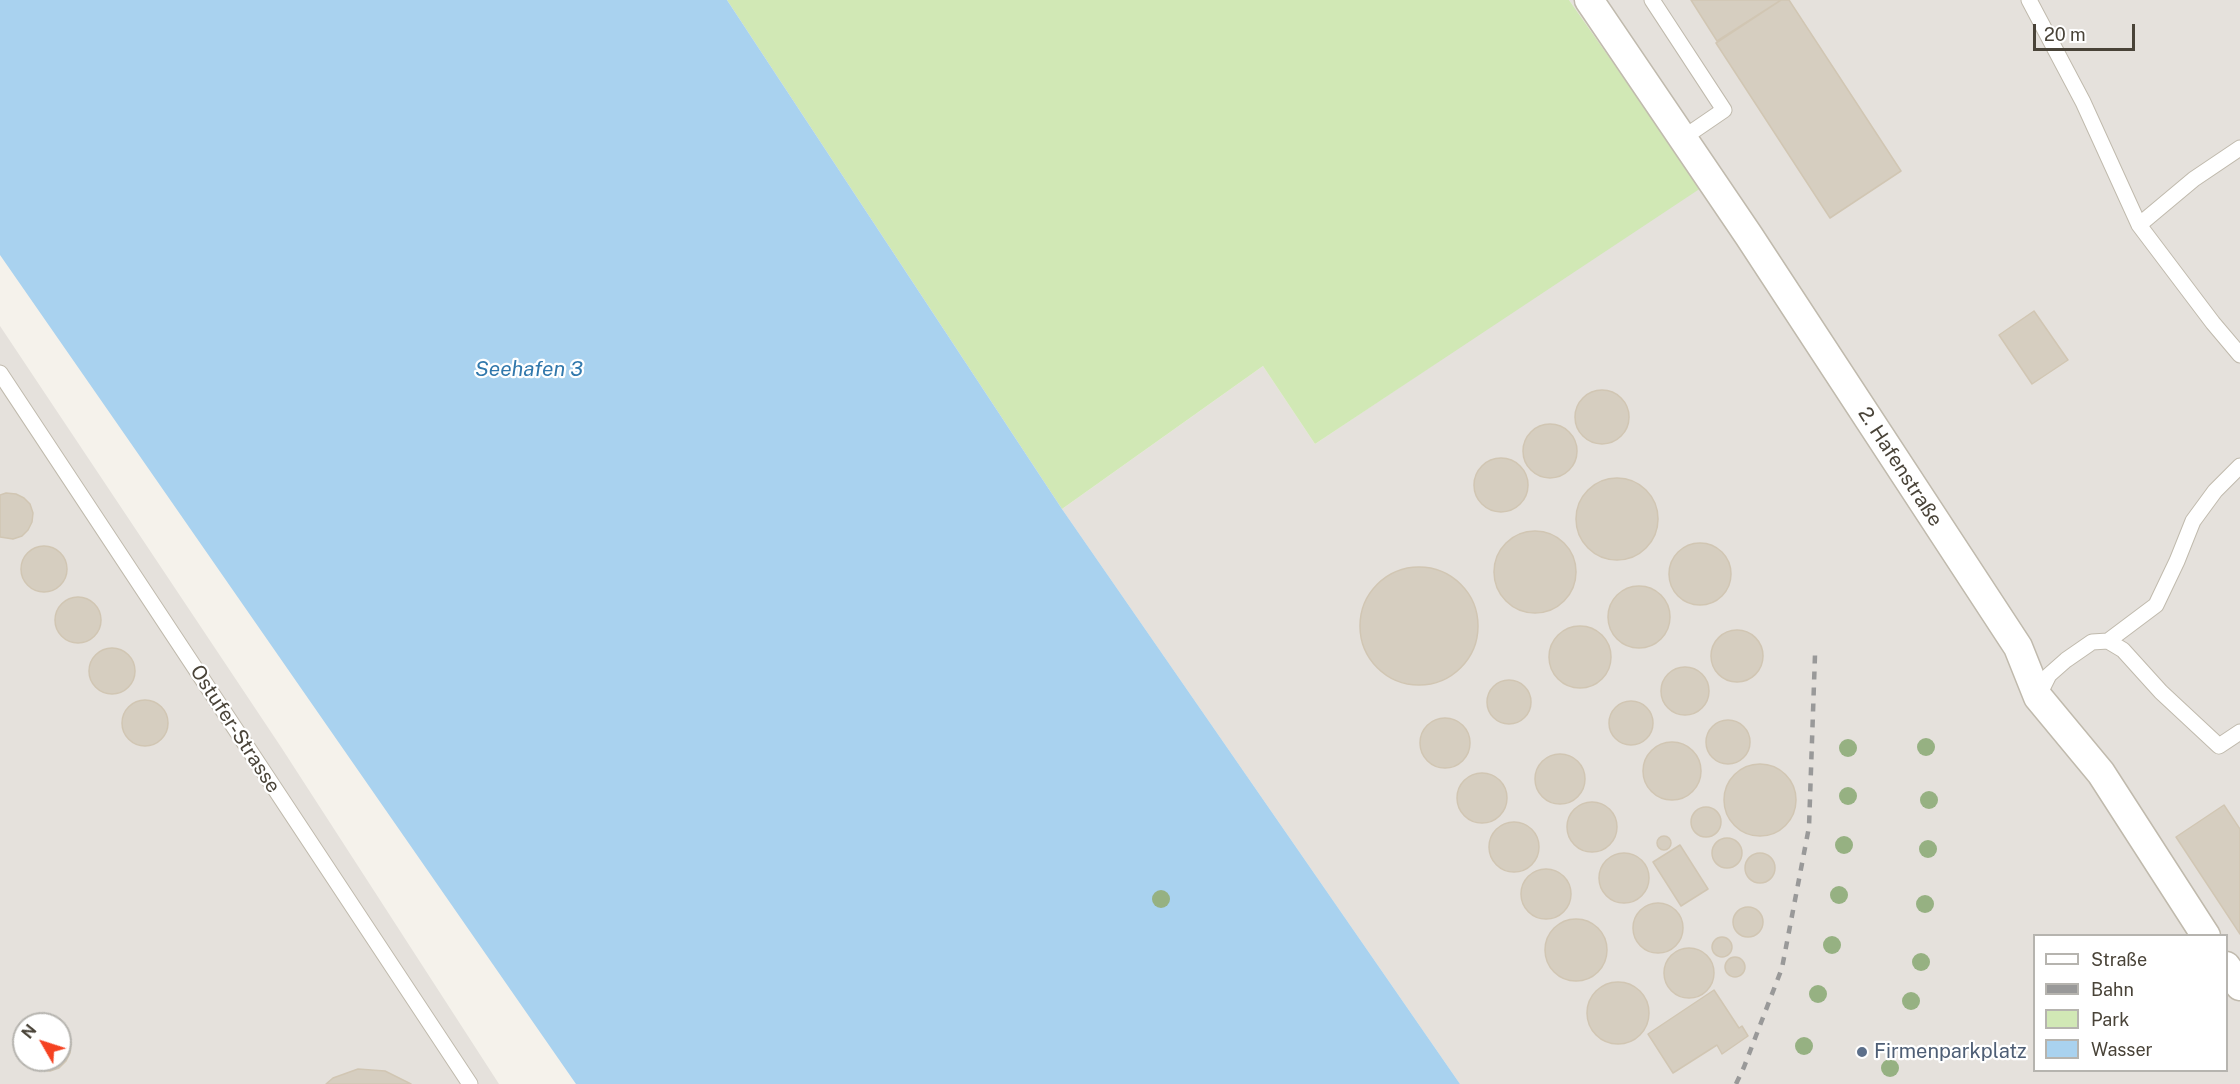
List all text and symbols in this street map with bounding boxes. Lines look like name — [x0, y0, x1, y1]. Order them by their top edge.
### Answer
scale bar — [2036, 12, 2138, 50]
text: 20 m — [2044, 24, 2086, 45]
water label: Seehafen 3 — [475, 357, 583, 383]
street label: 2. Hafenstraße — [1853, 403, 1947, 531]
street label: Ostufer-Strasse — [185, 661, 285, 797]
legend — [2033, 934, 2228, 1072]
text: Straße — [2091, 949, 2147, 970]
text: Bahn — [2091, 979, 2134, 1000]
text: Park — [2091, 1009, 2129, 1030]
north arrow — [12, 1012, 72, 1072]
text: N — [18, 1021, 40, 1042]
text: Wasser — [2091, 1039, 2153, 1060]
place label: Firmenparkplatz — [1874, 1040, 2027, 1064]
marker: Firmenparkplatz — [1855, 1045, 1869, 1059]

